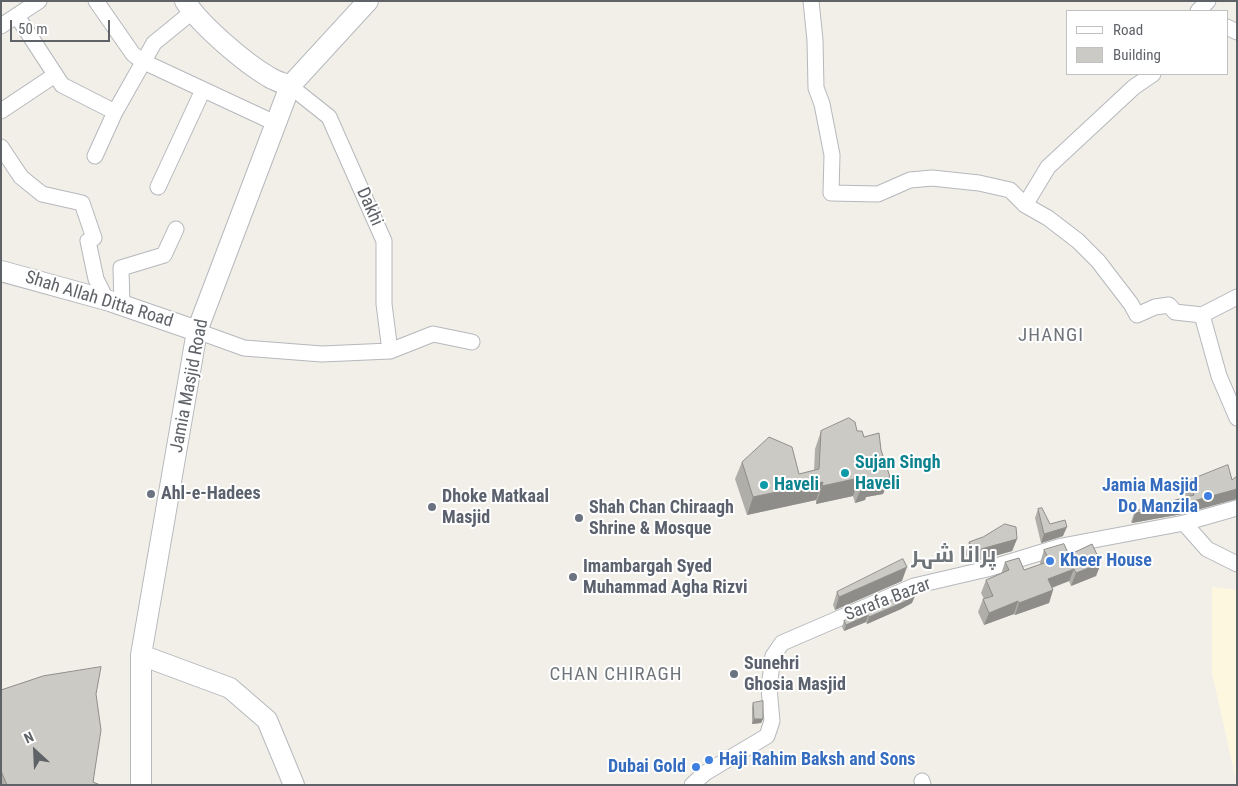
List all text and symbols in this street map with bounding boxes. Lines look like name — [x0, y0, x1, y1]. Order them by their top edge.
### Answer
scale bar — [12, 10, 112, 42]
legend — [1066, 10, 1228, 75]
text: 50 m — [18, 20, 48, 38]
text: Road — [1113, 21, 1143, 39]
text: Building — [1113, 46, 1161, 64]
street label: Dakhi — [351, 184, 387, 230]
street label: Shah Allah Ditta Road — [22, 267, 176, 333]
street label: Jamia Masjid Road — [166, 317, 214, 455]
district label: JHANGI — [1017, 325, 1085, 347]
place label: Sujan Singh Haveli — [855, 452, 940, 494]
marker: Sujan Singh Haveli — [839, 467, 851, 479]
place label: Haveli — [774, 474, 819, 496]
place label: Jamia Masjid Do Manzila — [1102, 475, 1198, 518]
marker: Haveli — [758, 479, 770, 491]
place label: Ahl-e-Hadees — [161, 483, 261, 505]
place label: Dhoke Matkaal Masjid — [442, 486, 549, 528]
marker: Ahl-e-Hadees — [145, 488, 157, 500]
marker: Jamia Masjid Do Manzila — [1202, 490, 1214, 502]
place label: Shah Chan Chiraagh Shrine & Mosque — [589, 497, 734, 540]
marker: Dhoke Matkaal Masjid — [426, 501, 438, 513]
marker: Shah Chan Chiraagh Shrine & Mosque — [573, 512, 585, 524]
district label: پرانا شہر — [912, 543, 996, 569]
place label: Kheer House — [1060, 550, 1152, 572]
marker: Kheer House — [1044, 555, 1056, 567]
place label: Imambargah Syed Muhammad Agha Rizvi — [583, 556, 748, 598]
marker: Imambargah Syed Muhammad Agha Rizvi — [567, 571, 579, 583]
street label: Sarafa Bazar — [842, 574, 934, 626]
place label: Sunehri Ghosia Masjid — [744, 653, 846, 696]
district label: CHAN CHIRAGH — [548, 664, 684, 686]
marker: Sunehri Ghosia Masjid — [728, 668, 740, 680]
north arrow — [10, 726, 60, 776]
text: N — [21, 728, 36, 746]
place label: Haji Rahim Baksh and Sons — [719, 749, 915, 771]
marker: Haji Rahim Baksh and Sons — [703, 754, 715, 766]
place label: Dubai Gold — [608, 756, 686, 778]
marker: Dubai Gold — [690, 761, 702, 773]

